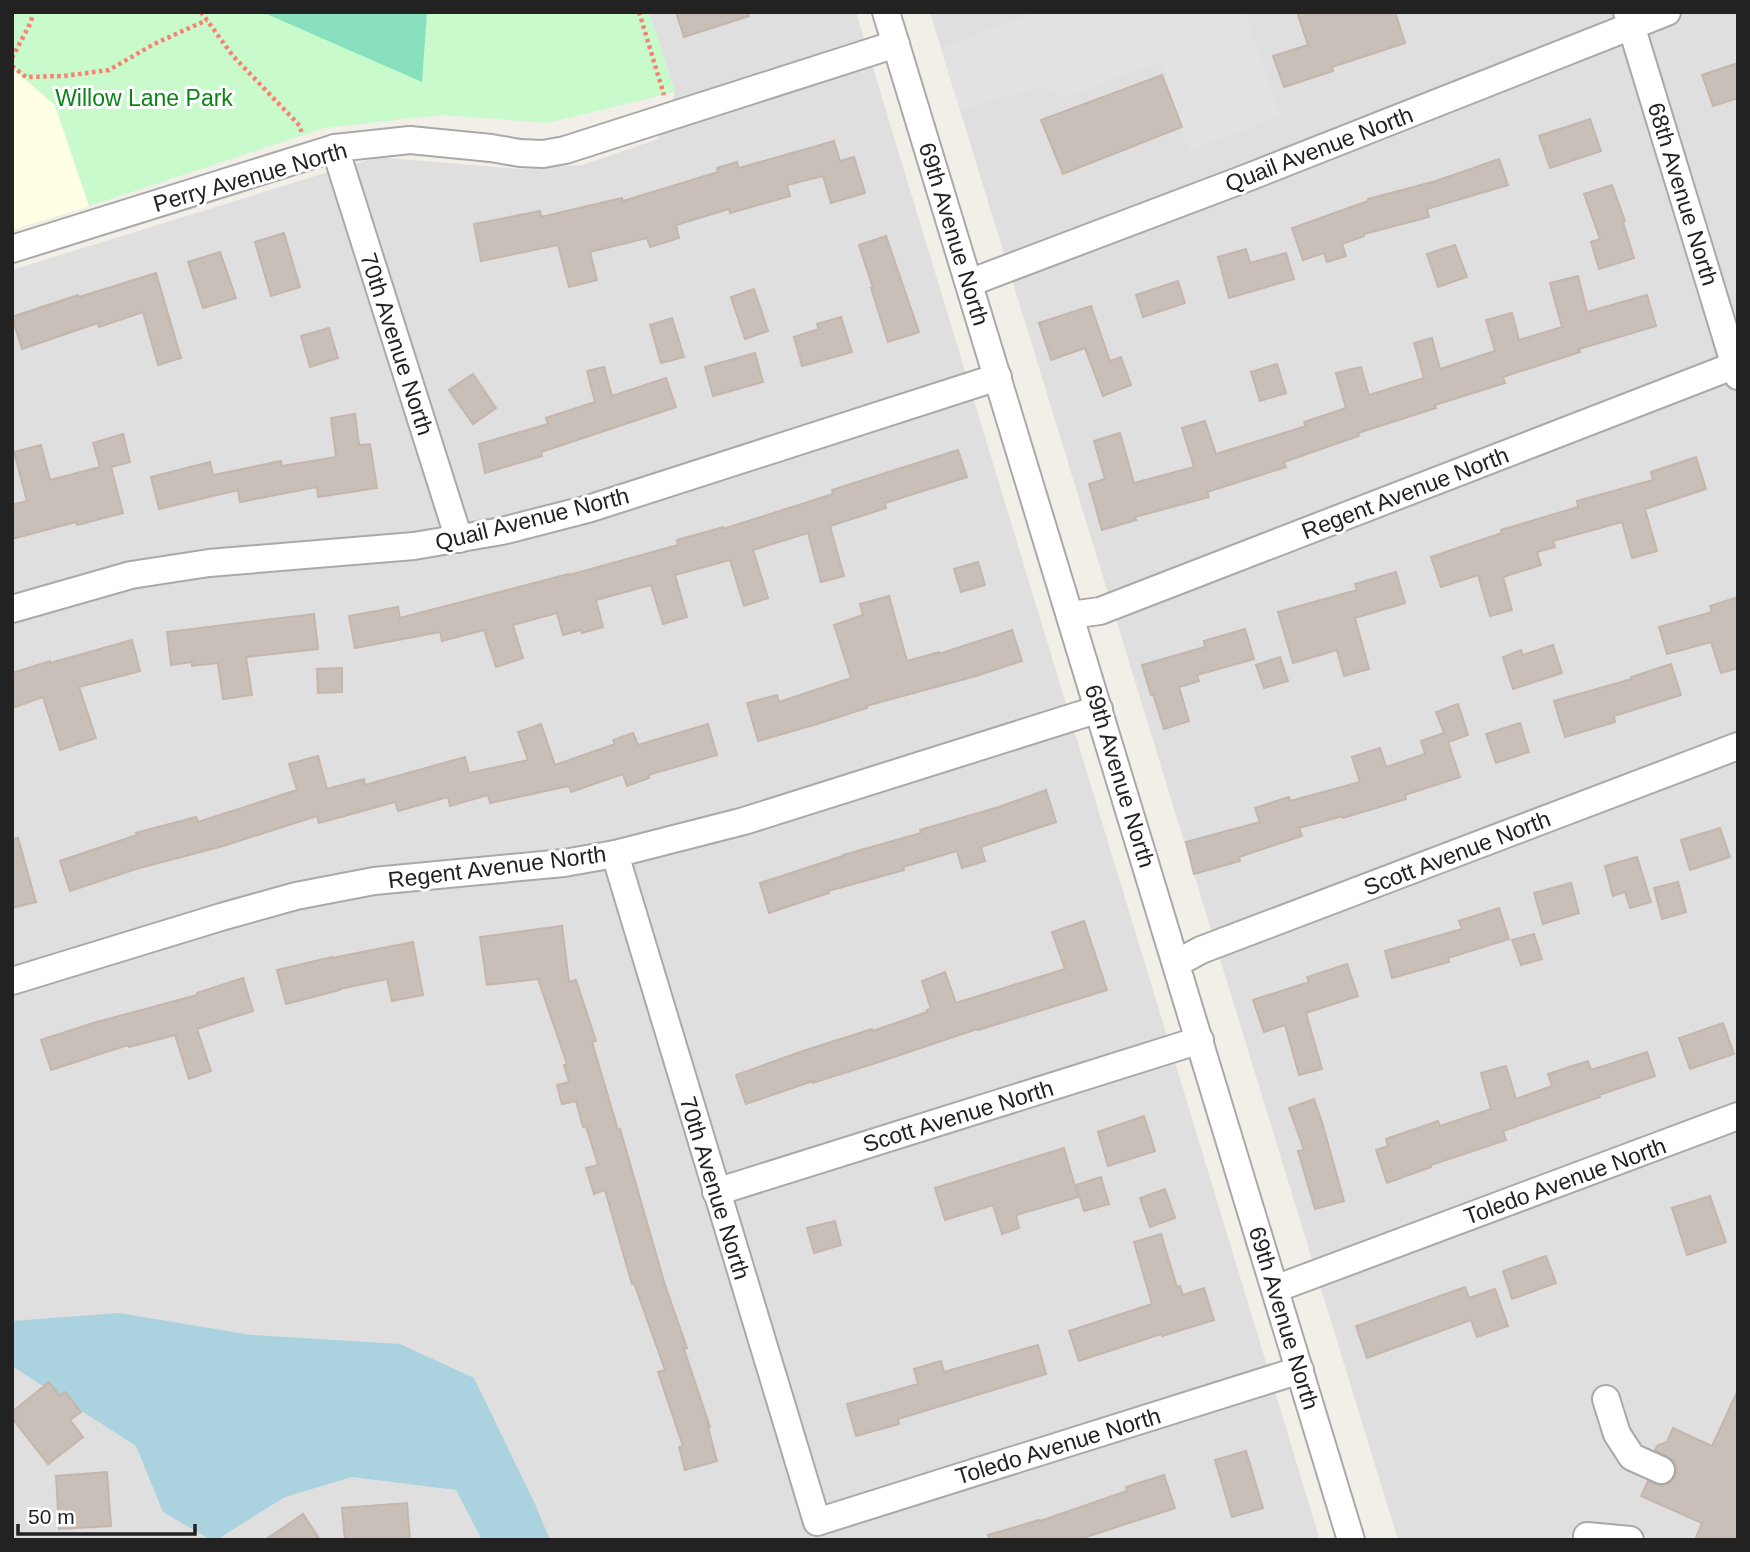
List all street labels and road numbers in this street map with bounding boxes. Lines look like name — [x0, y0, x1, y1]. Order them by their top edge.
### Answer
street label: 68th Avenue North — [1643, 99, 1723, 289]
street label: Quail Avenue North — [1221, 101, 1417, 197]
street label: Perry Avenue North — [150, 137, 350, 217]
street label: 69th Avenue North — [914, 139, 994, 329]
street label: 70th Avenue North — [355, 250, 439, 438]
street label: Regent Avenue North — [1298, 442, 1512, 544]
street label: Quail Avenue North — [432, 482, 632, 556]
street label: 69th Avenue North — [1080, 681, 1160, 871]
street label: Scott Avenue North — [1360, 805, 1554, 901]
street label: Regent Avenue North — [386, 841, 608, 893]
street label: Scott Avenue North — [860, 1075, 1056, 1157]
street label: 70th Avenue North — [675, 1093, 755, 1283]
street label: Toledo Avenue North — [1460, 1132, 1670, 1230]
street label: 69th Avenue North — [1244, 1223, 1324, 1413]
street label: Toledo Avenue North — [952, 1402, 1164, 1490]

